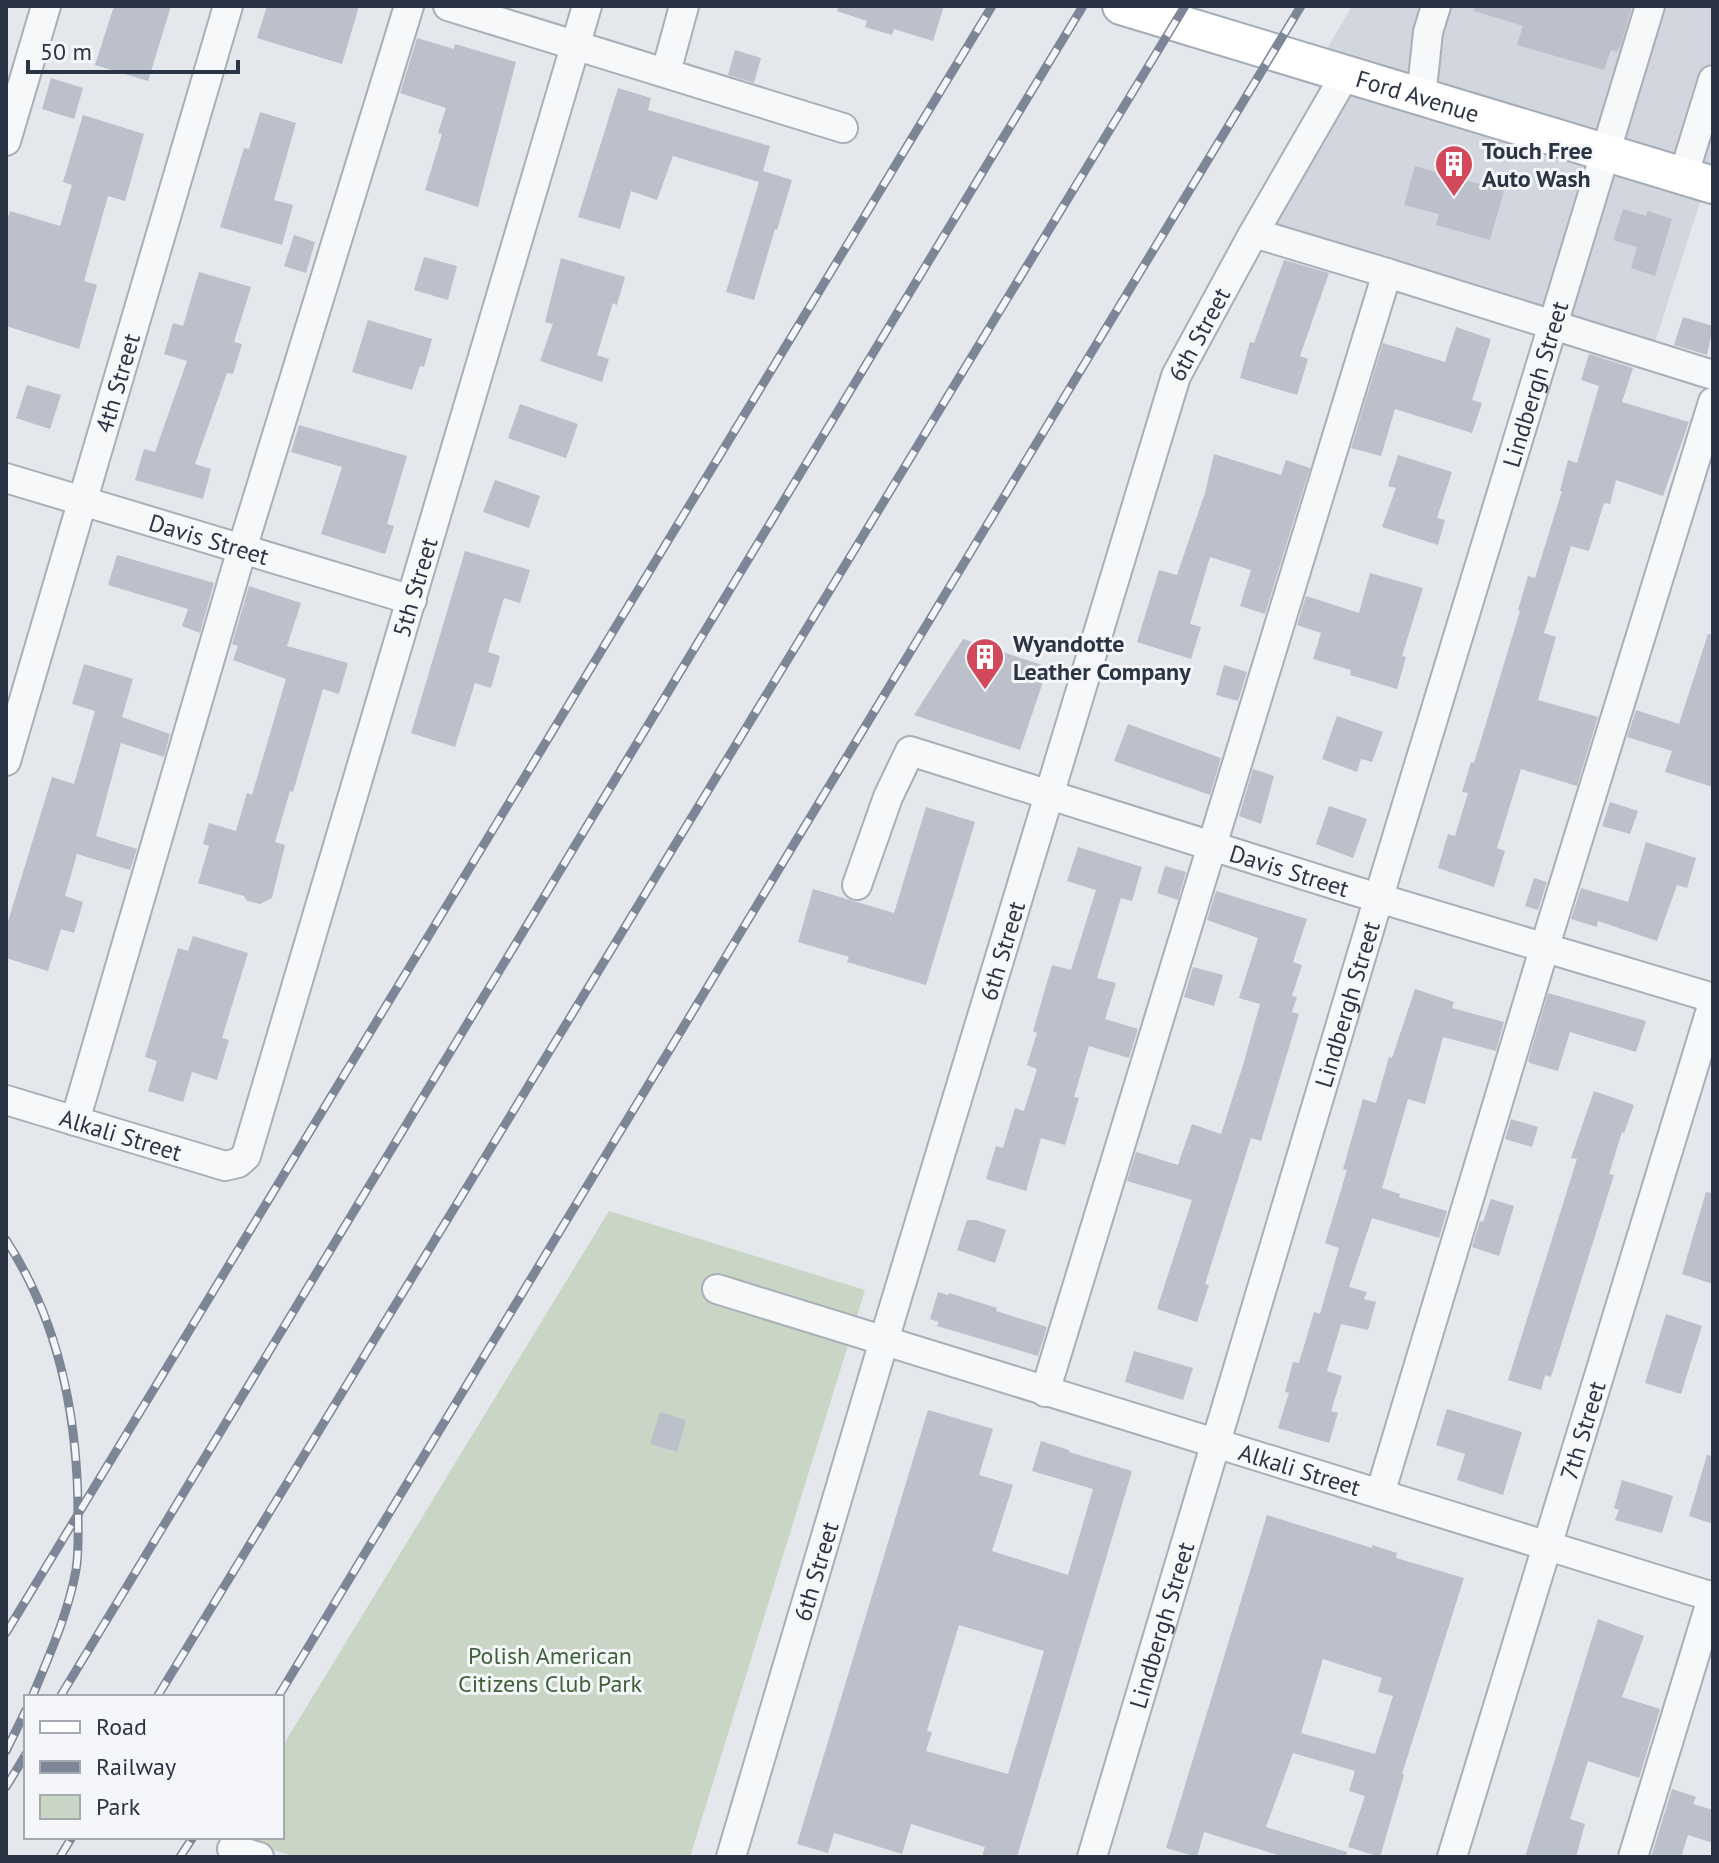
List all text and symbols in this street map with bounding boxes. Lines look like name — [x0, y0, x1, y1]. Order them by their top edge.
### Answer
scale bar — [28, 24, 238, 74]
text: 50 m — [40, 36, 92, 67]
street label: Ford Avenue — [1352, 63, 1483, 129]
place label: Touch Free Auto Wash — [1482, 135, 1593, 194]
building icon: Touch Free Auto Wash — [1433, 143, 1475, 198]
street label: 6th Street — [1161, 282, 1237, 386]
street label: Lindbergh Street — [1495, 297, 1575, 471]
street label: 4th Street — [88, 330, 146, 436]
street label: Davis Street — [145, 506, 273, 572]
street label: 5th Street — [385, 534, 444, 641]
place label: Wyandotte Leather Company — [1013, 628, 1191, 687]
building icon: Wyandotte Leather Company — [964, 636, 1006, 691]
street label: Davis Street — [1226, 837, 1353, 904]
street label: 6th Street — [972, 897, 1032, 1004]
street label: Lindbergh Street — [1307, 917, 1386, 1091]
street label: Alkali Street — [56, 1102, 186, 1168]
street label: 7th Street — [1553, 1377, 1612, 1484]
street label: Alkali Street — [1235, 1436, 1364, 1503]
street label: 6th Street — [786, 1518, 845, 1625]
street label: Lindbergh Street — [1122, 1538, 1201, 1712]
park label: Polish American Citizens Club Park — [458, 1640, 643, 1699]
legend — [24, 1695, 284, 1839]
text: Road — [96, 1711, 147, 1742]
text: Railway — [96, 1751, 176, 1782]
text: Park — [96, 1791, 141, 1822]

